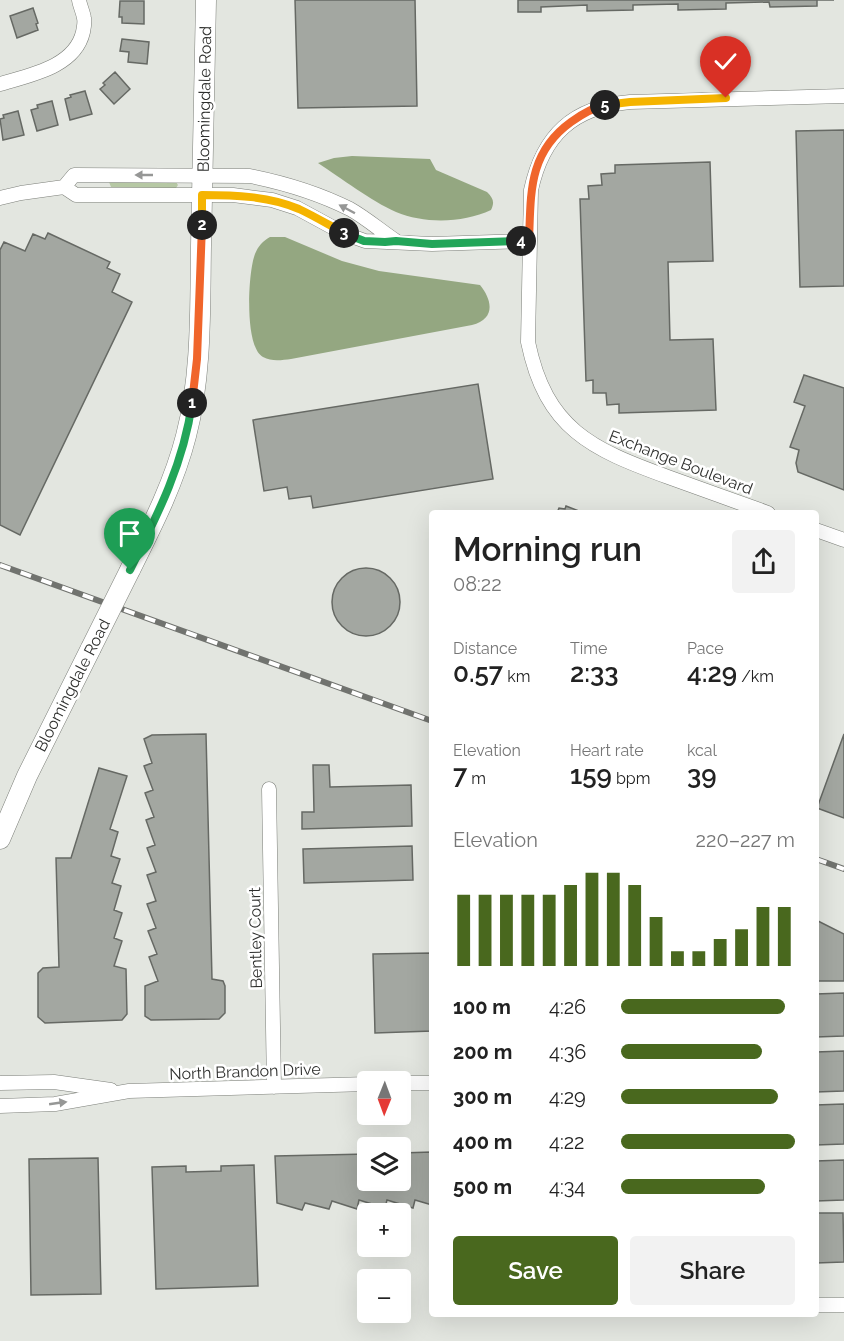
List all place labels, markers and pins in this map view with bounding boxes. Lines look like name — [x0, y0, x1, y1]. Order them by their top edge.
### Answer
pin — [700, 36, 751, 98]
pin: 5 — [590, 90, 620, 120]
pin: 2 — [187, 210, 217, 240]
pin: 3 — [329, 218, 359, 248]
pin: 4 — [506, 226, 536, 256]
pin: 1 — [177, 388, 207, 418]
pin — [104, 508, 155, 570]

